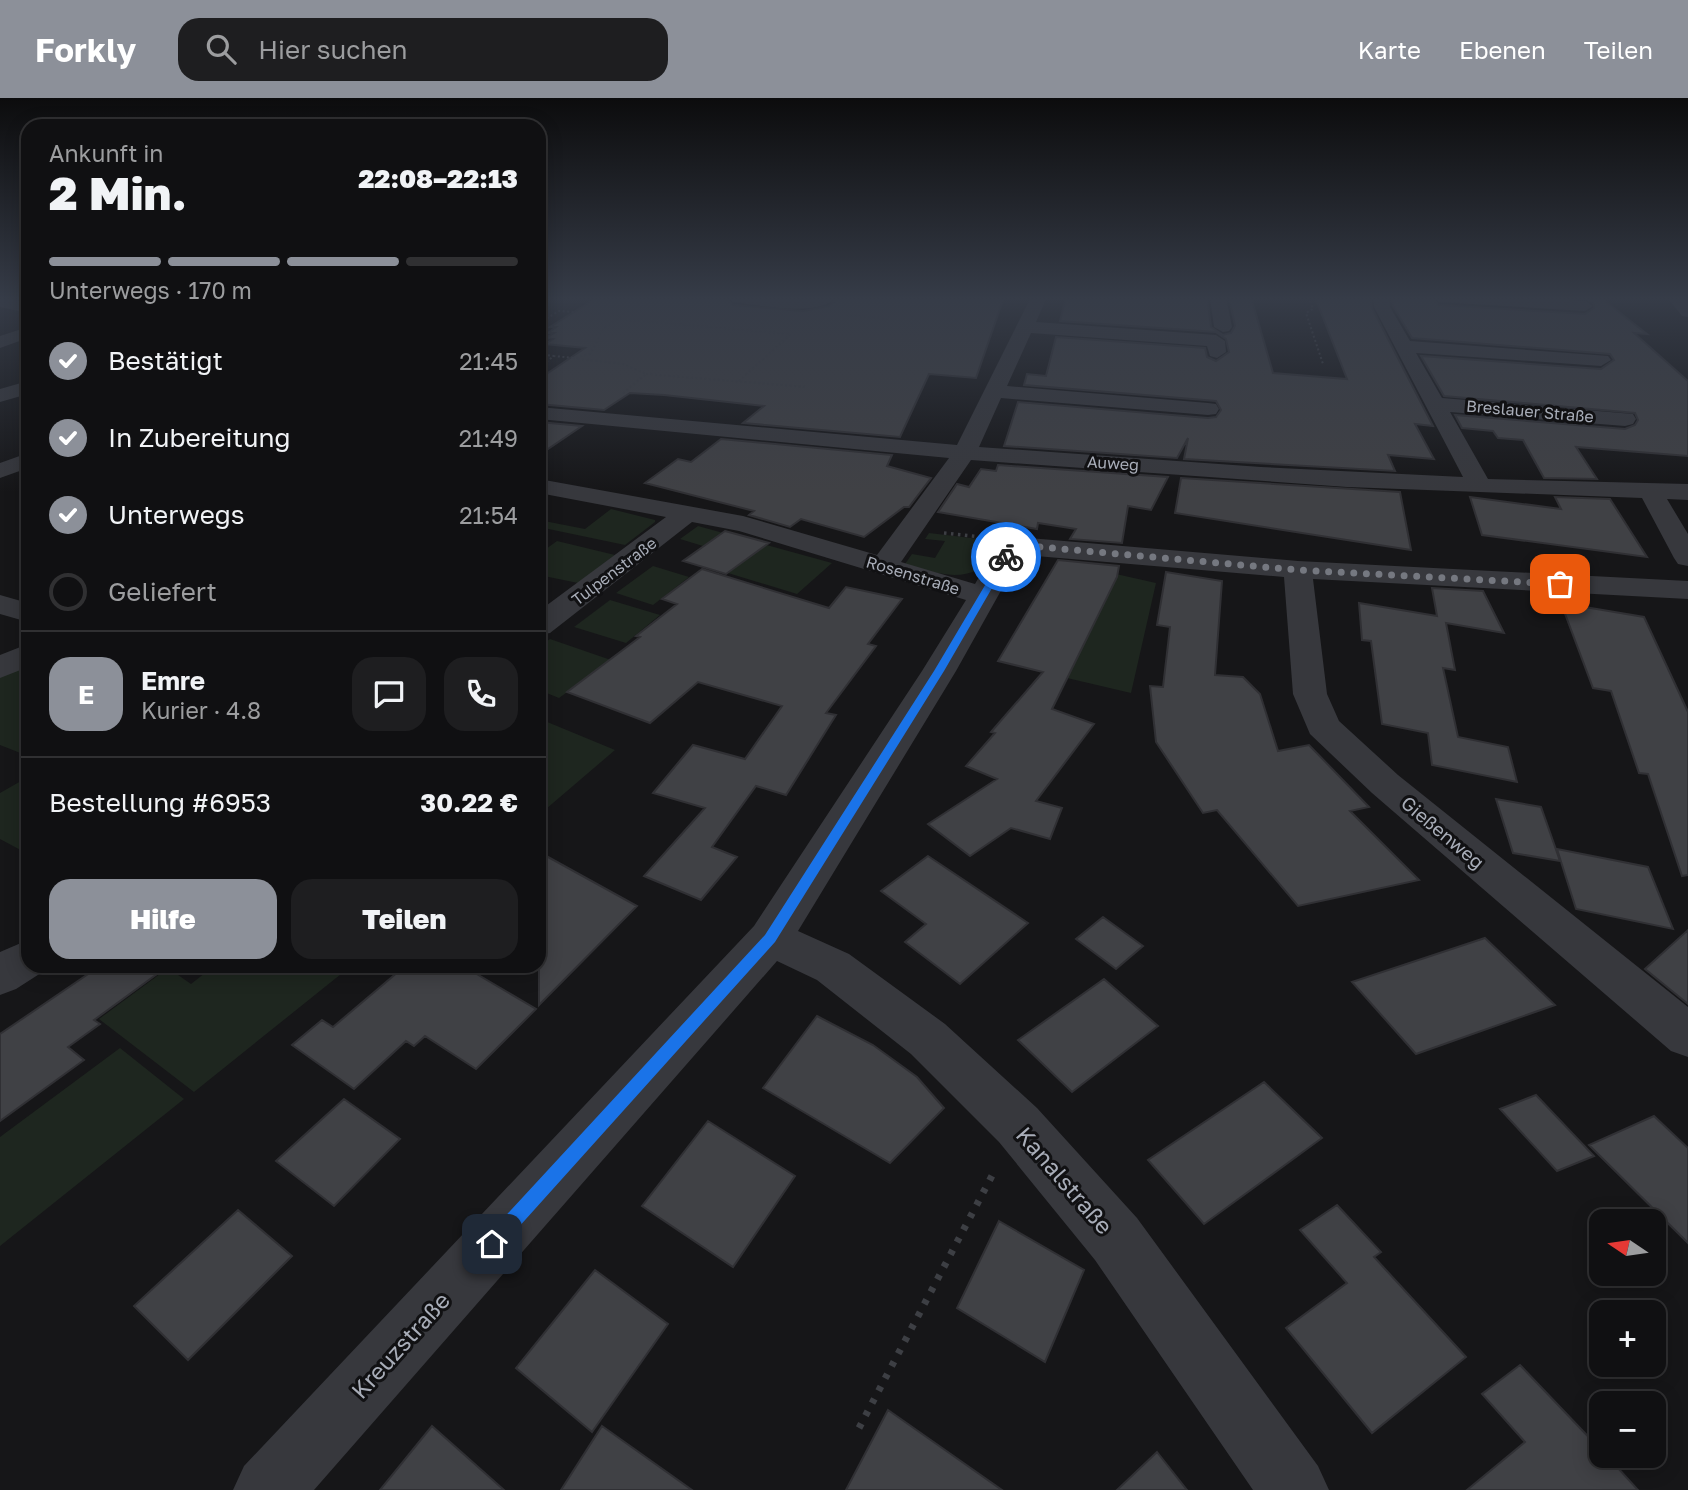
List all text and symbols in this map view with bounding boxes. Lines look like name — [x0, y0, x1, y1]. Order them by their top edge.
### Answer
search box — [178, 18, 668, 81]
text: Forkly — [35, 30, 136, 69]
icon: search — [202, 30, 240, 68]
text: Hier suchen — [258, 34, 408, 65]
text: Karte — [1358, 35, 1421, 64]
text: Ebenen — [1459, 35, 1546, 64]
text: Teilen — [1584, 35, 1653, 64]
text: Ankunft in — [49, 139, 164, 167]
text: 22:08–22:13 — [358, 163, 518, 194]
text: 2 Min. — [49, 165, 187, 220]
text: Unterwegs · 170 m — [49, 276, 252, 304]
icon: check — [49, 342, 87, 380]
text: Bestätigt — [108, 345, 223, 376]
text: 21:45 — [459, 347, 518, 375]
street label: Breslauer Straße — [1465, 395, 1595, 427]
icon: check — [49, 419, 87, 457]
text: In Zubereitung — [108, 422, 291, 453]
text: 21:49 — [459, 424, 518, 452]
street label: Auweg — [1086, 451, 1140, 475]
icon: check — [49, 496, 87, 534]
text: Unterwegs — [108, 499, 245, 530]
text: 21:54 — [459, 501, 518, 529]
courier — [971, 522, 1041, 592]
street label: Tulpenstraße — [568, 533, 660, 609]
icon: bike — [987, 538, 1025, 576]
street label: Rosenstraße — [864, 551, 962, 599]
pin — [1530, 554, 1590, 614]
icon: bag — [1541, 565, 1579, 603]
text: Geliefert — [108, 576, 217, 607]
button: chat — [352, 657, 426, 731]
button: phone — [444, 657, 518, 731]
text: Emre — [141, 665, 205, 696]
text: E — [78, 679, 94, 710]
text: Kurier · 4.8 — [141, 696, 261, 724]
text: Bestellung #6953 — [49, 787, 271, 818]
text: 30.22 € — [420, 787, 518, 818]
street label: Gießenweg — [1397, 791, 1489, 873]
button: Hilfe — [49, 879, 277, 959]
button: Teilen — [291, 879, 518, 959]
street label: Kanalstraße — [1011, 1121, 1119, 1239]
north arrow — [1589, 1209, 1666, 1286]
map controls — [1589, 1209, 1666, 1468]
pin — [462, 1214, 522, 1274]
icon: home — [473, 1225, 511, 1263]
street label: Kreuzstraße — [345, 1286, 455, 1404]
button: + — [1589, 1300, 1666, 1377]
button: − — [1589, 1391, 1666, 1468]

